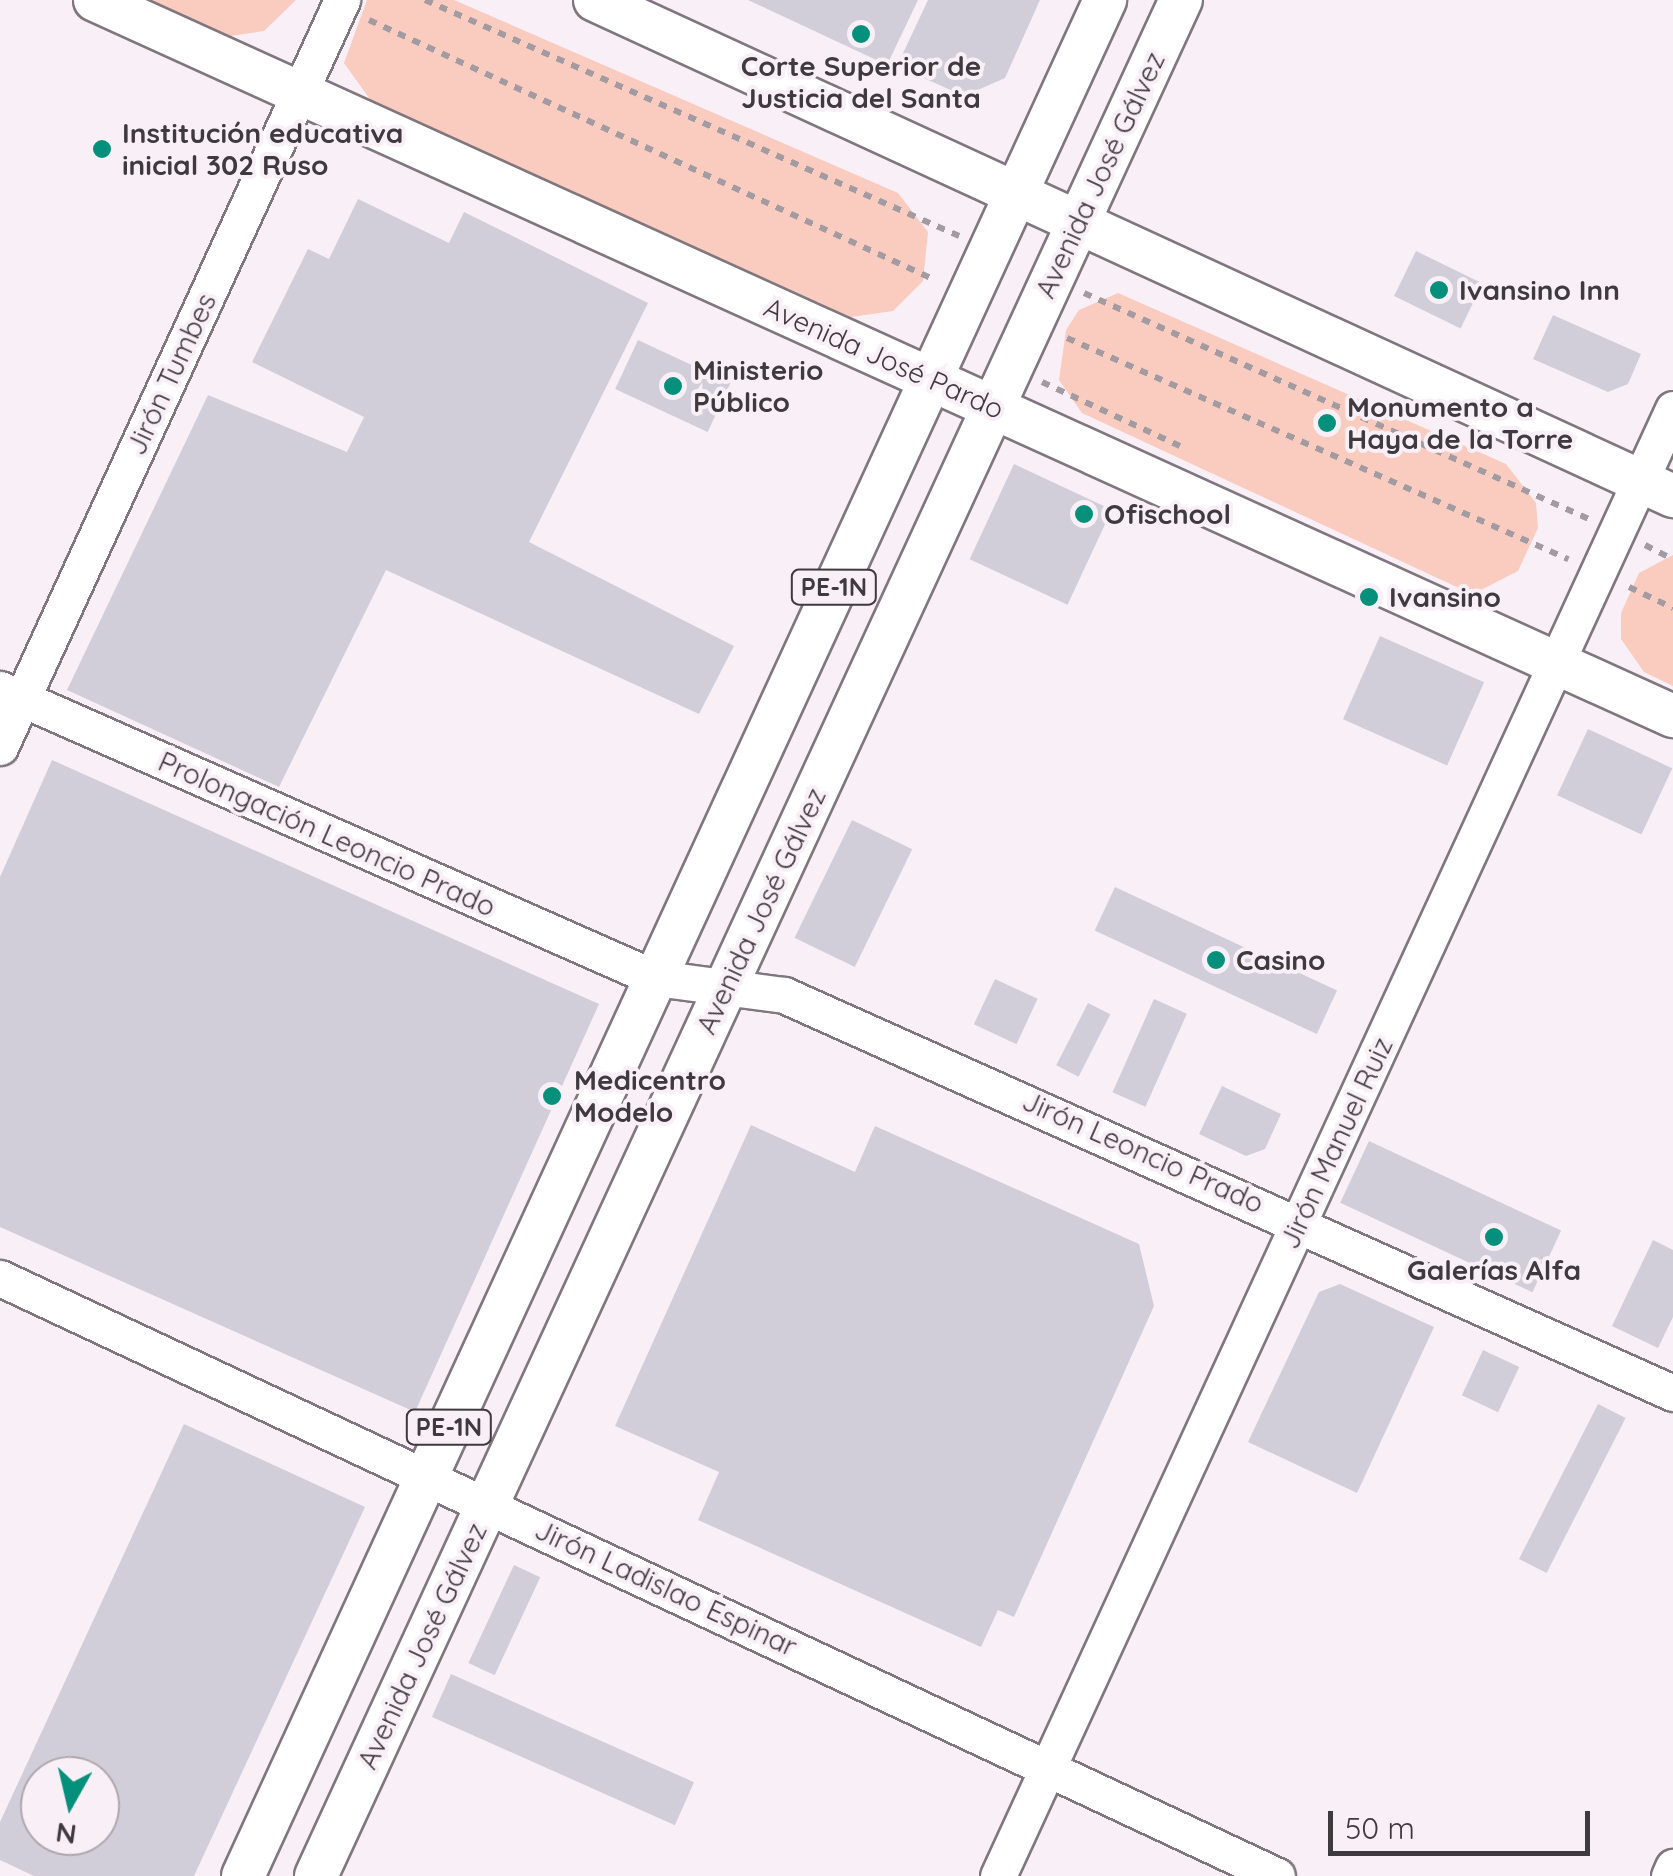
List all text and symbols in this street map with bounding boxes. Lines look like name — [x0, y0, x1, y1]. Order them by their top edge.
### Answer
marker: Corte Superior de Justicia del Santa — [850, 23, 872, 45]
street label: Avenida José Gálvez — [1028, 47, 1172, 303]
place label: Corte Superior de Justicia del Santa — [741, 49, 981, 115]
place label: Institución educativa inicial 302 Ruso — [122, 116, 403, 182]
marker: Institución educativa inicial 302 Ruso — [91, 138, 113, 160]
place label: Ivansino Inn — [1459, 273, 1620, 307]
marker: Ivansino Inn — [1428, 279, 1450, 301]
street label: Jirón Tumbes — [119, 288, 223, 460]
street label: Avenida José Pardo — [759, 290, 1009, 426]
place label: Ministerio Público — [693, 353, 823, 419]
marker: Ministerio Público — [662, 375, 684, 397]
place label: Monumento a Haya de la Torre — [1347, 390, 1573, 456]
marker: Monumento a Haya de la Torre — [1316, 412, 1338, 434]
place label: Ofischool — [1104, 497, 1231, 531]
marker: Ofischool — [1073, 503, 1095, 525]
road number: PE-1N — [789, 567, 879, 607]
place label: Ivansino — [1389, 580, 1501, 614]
marker: Ivansino — [1358, 586, 1380, 608]
street label: Prolongación Leoncio Prado — [153, 744, 501, 924]
street label: Avenida José Gálvez — [689, 783, 833, 1039]
place label: Casino — [1236, 943, 1325, 977]
marker: Casino — [1205, 949, 1227, 971]
street label: Jirón Manuel Ruiz — [1272, 1032, 1400, 1254]
place label: Medicentro Modelo — [574, 1063, 726, 1129]
marker: Medicentro Modelo — [539, 1083, 565, 1109]
street label: Jirón Leoncio Prado — [1017, 1084, 1269, 1220]
marker: Galerías Alfa — [1483, 1226, 1505, 1248]
place label: Galerías Alfa — [1407, 1253, 1581, 1287]
road number: PE-1N — [404, 1407, 494, 1447]
street label: Jirón Ladislao Espinar — [530, 1512, 802, 1664]
street label: Avenida José Gálvez — [350, 1518, 494, 1774]
north arrow — [20, 1756, 120, 1856]
scale bar — [1333, 1791, 1596, 1853]
text: 50 m — [1345, 1809, 1415, 1847]
text: N — [53, 1815, 79, 1853]

